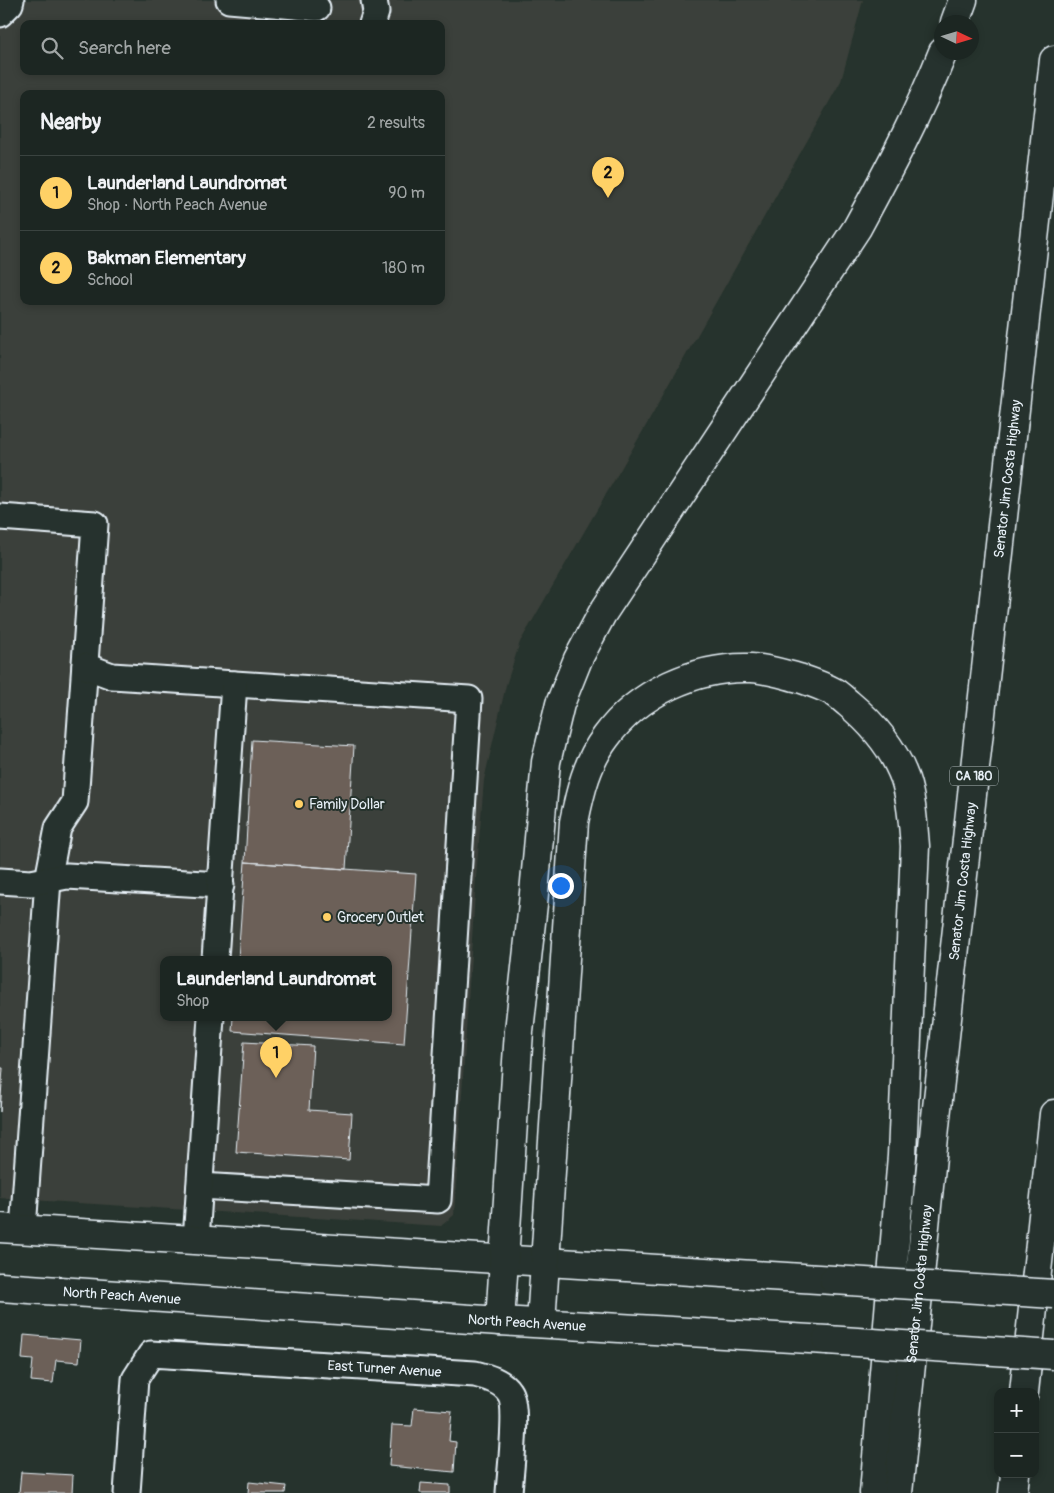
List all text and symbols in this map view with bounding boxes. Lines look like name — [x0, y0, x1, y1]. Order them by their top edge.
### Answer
north arrow — [934, 15, 979, 60]
search box — [20, 20, 445, 75]
icon: search — [38, 34, 66, 62]
text: Search here — [78, 36, 171, 60]
text: Nearby — [40, 109, 101, 136]
text: 2 results — [367, 113, 425, 133]
pin: 2 — [592, 157, 624, 198]
text: Launderland Laundromat — [87, 171, 287, 195]
text: 1 — [53, 183, 59, 203]
text: 90 m — [388, 183, 425, 203]
text: Shop · North Peach Avenue — [87, 195, 267, 215]
text: Bakman Elementary — [87, 246, 246, 270]
text: 2 — [52, 258, 60, 278]
text: 180 m — [382, 258, 425, 278]
text: School — [87, 270, 133, 290]
street label: Senator Jim Costa Highway — [990, 399, 1025, 559]
road number: CA 180 — [950, 766, 998, 786]
place label: Family Dollar — [309, 796, 385, 813]
marker: Family Dollar — [293, 798, 305, 810]
street label: Senator Jim Costa Highway — [945, 801, 980, 961]
your location — [548, 873, 574, 899]
place label: Grocery Outlet — [337, 909, 424, 926]
marker: Grocery Outlet — [321, 911, 333, 923]
popup — [160, 956, 392, 1021]
text: Launderland Laundromat — [176, 967, 376, 991]
text: Shop — [176, 991, 209, 1011]
pin: 1 — [260, 1037, 292, 1078]
street label: Senator Jim Costa Highway — [903, 1204, 936, 1364]
street label: North Peach Avenue — [62, 1283, 181, 1308]
street label: North Peach Avenue — [467, 1310, 586, 1334]
street label: East Turner Avenue — [327, 1356, 442, 1380]
map controls — [994, 1388, 1039, 1478]
button: + — [994, 1388, 1039, 1433]
button: − — [994, 1433, 1039, 1478]

